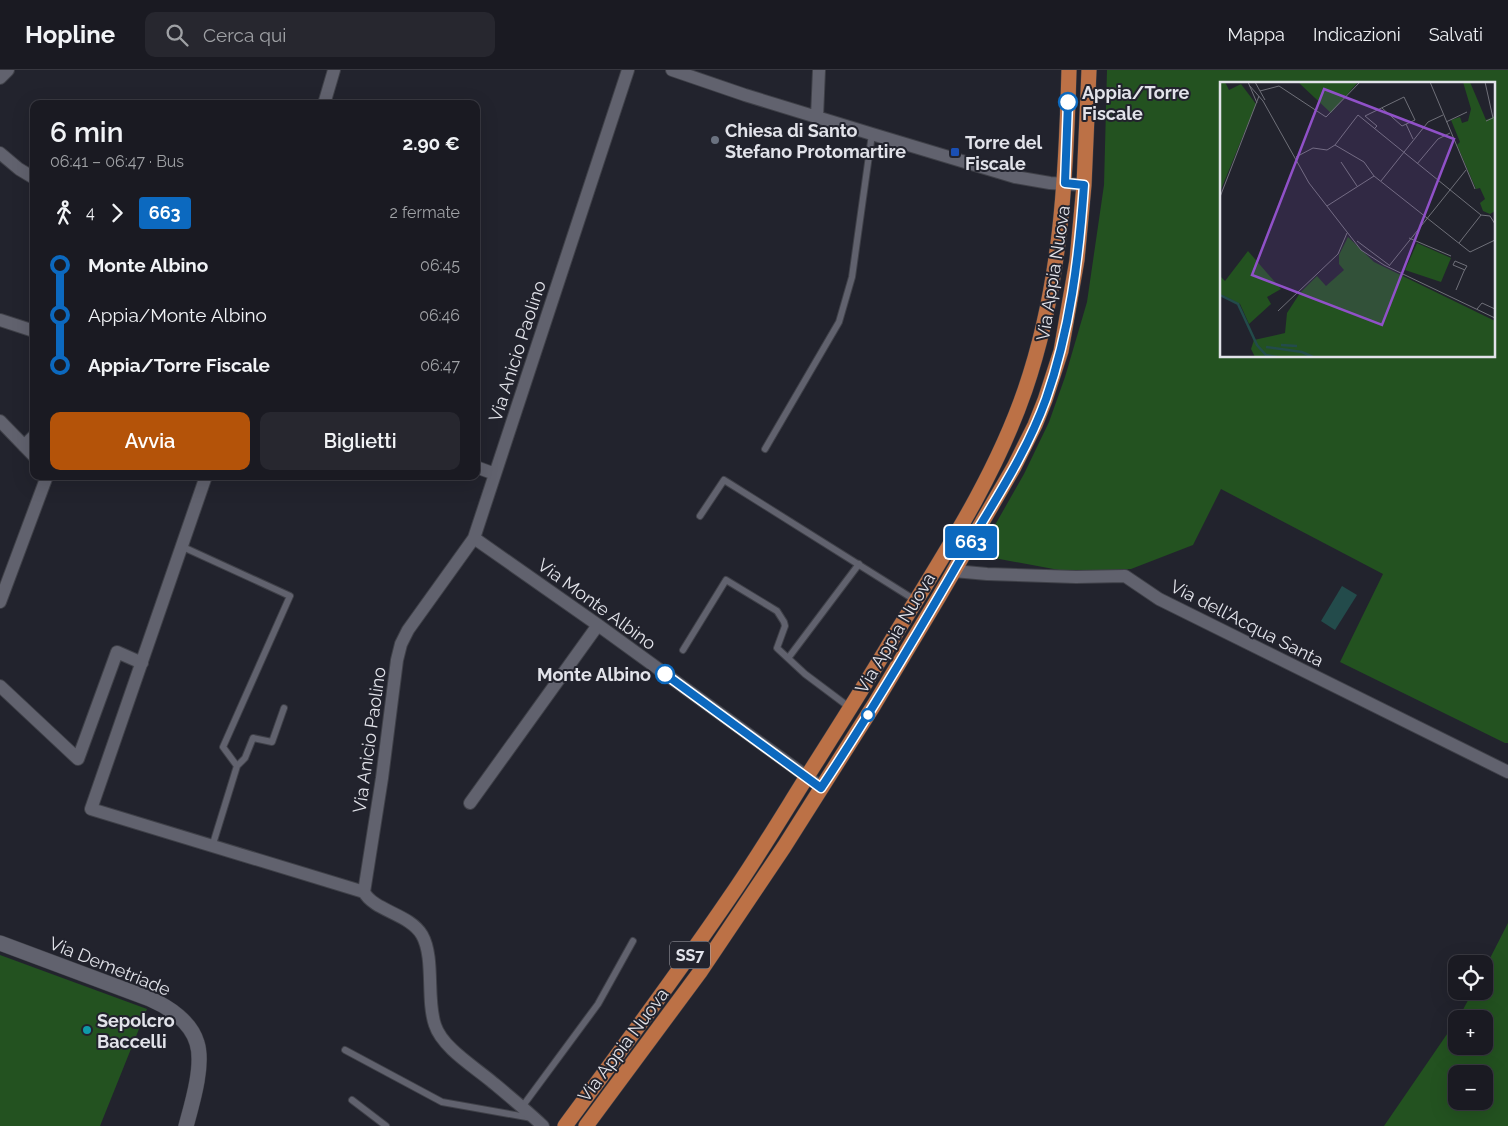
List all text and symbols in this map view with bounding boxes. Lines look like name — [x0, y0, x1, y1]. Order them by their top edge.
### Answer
search box — [145, 12, 495, 57]
text: Hopline — [25, 20, 115, 49]
icon: search — [163, 21, 191, 49]
text: Cerca qui — [203, 24, 286, 46]
text: Mappa — [1227, 24, 1285, 45]
text: Indicazioni — [1313, 24, 1401, 45]
text: Salvati — [1429, 24, 1483, 45]
place label: Appia/Torre Fiscale — [1082, 82, 1189, 124]
inset map — [1220, 82, 1496, 358]
marker: Appia/Torre Fiscale — [1058, 92, 1078, 112]
text: 6 min — [50, 116, 123, 149]
place label: Chiesa di Santo Stefano Protomartire — [725, 120, 906, 162]
text: 2.90 € — [402, 132, 460, 154]
place label: Torre del Fiscale — [965, 132, 1043, 174]
marker: Chiesa di Santo Stefano Protomartire — [709, 134, 721, 146]
marker: Torre del Fiscale — [949, 146, 961, 158]
text: 06:41 – 06:47 · Bus — [50, 152, 184, 171]
icon: walk — [50, 199, 78, 227]
icon: forward — [103, 199, 131, 227]
text: 663 — [149, 202, 181, 223]
text: 4 — [86, 203, 95, 222]
text: 2 fermate — [390, 203, 460, 222]
street label: Via Appia Nuova — [1032, 204, 1074, 342]
text: Monte Albino — [88, 254, 208, 276]
text: 06:45 — [420, 256, 460, 275]
street label: Via Anicio Paolino — [484, 277, 550, 424]
text: Appia/Monte Albino — [88, 304, 267, 326]
text: 06:46 — [419, 306, 460, 325]
text: Appia/Torre Fiscale — [88, 354, 270, 376]
text: 06:47 — [420, 356, 460, 375]
button: Avvia — [50, 412, 250, 470]
button: Biglietti — [260, 412, 460, 470]
line badge: 663 — [942, 526, 1000, 558]
text: 663 — [955, 531, 987, 552]
street label: Via Monte Albino — [534, 554, 660, 654]
street label: Via Appia Nuova — [851, 569, 939, 697]
street label: Via dell'Acqua Santa — [1167, 575, 1327, 671]
place label: Monte Albino — [537, 664, 651, 685]
marker: Monte Albino — [655, 664, 675, 684]
street label: Via Anicio Paolino — [348, 665, 390, 814]
unlabelled marker — [861, 708, 875, 722]
street label: Via Demetriade — [46, 932, 174, 1000]
road number: SS7 — [670, 942, 710, 968]
map controls — [1448, 955, 1493, 1110]
button: locate — [1448, 955, 1493, 1000]
street label: Via Appia Nuova — [573, 984, 673, 1106]
place label: Sepolcro Baccelli — [97, 1010, 175, 1052]
button: + — [1448, 1010, 1493, 1055]
marker: Sepolcro Baccelli — [81, 1024, 93, 1036]
button: − — [1448, 1065, 1493, 1110]

